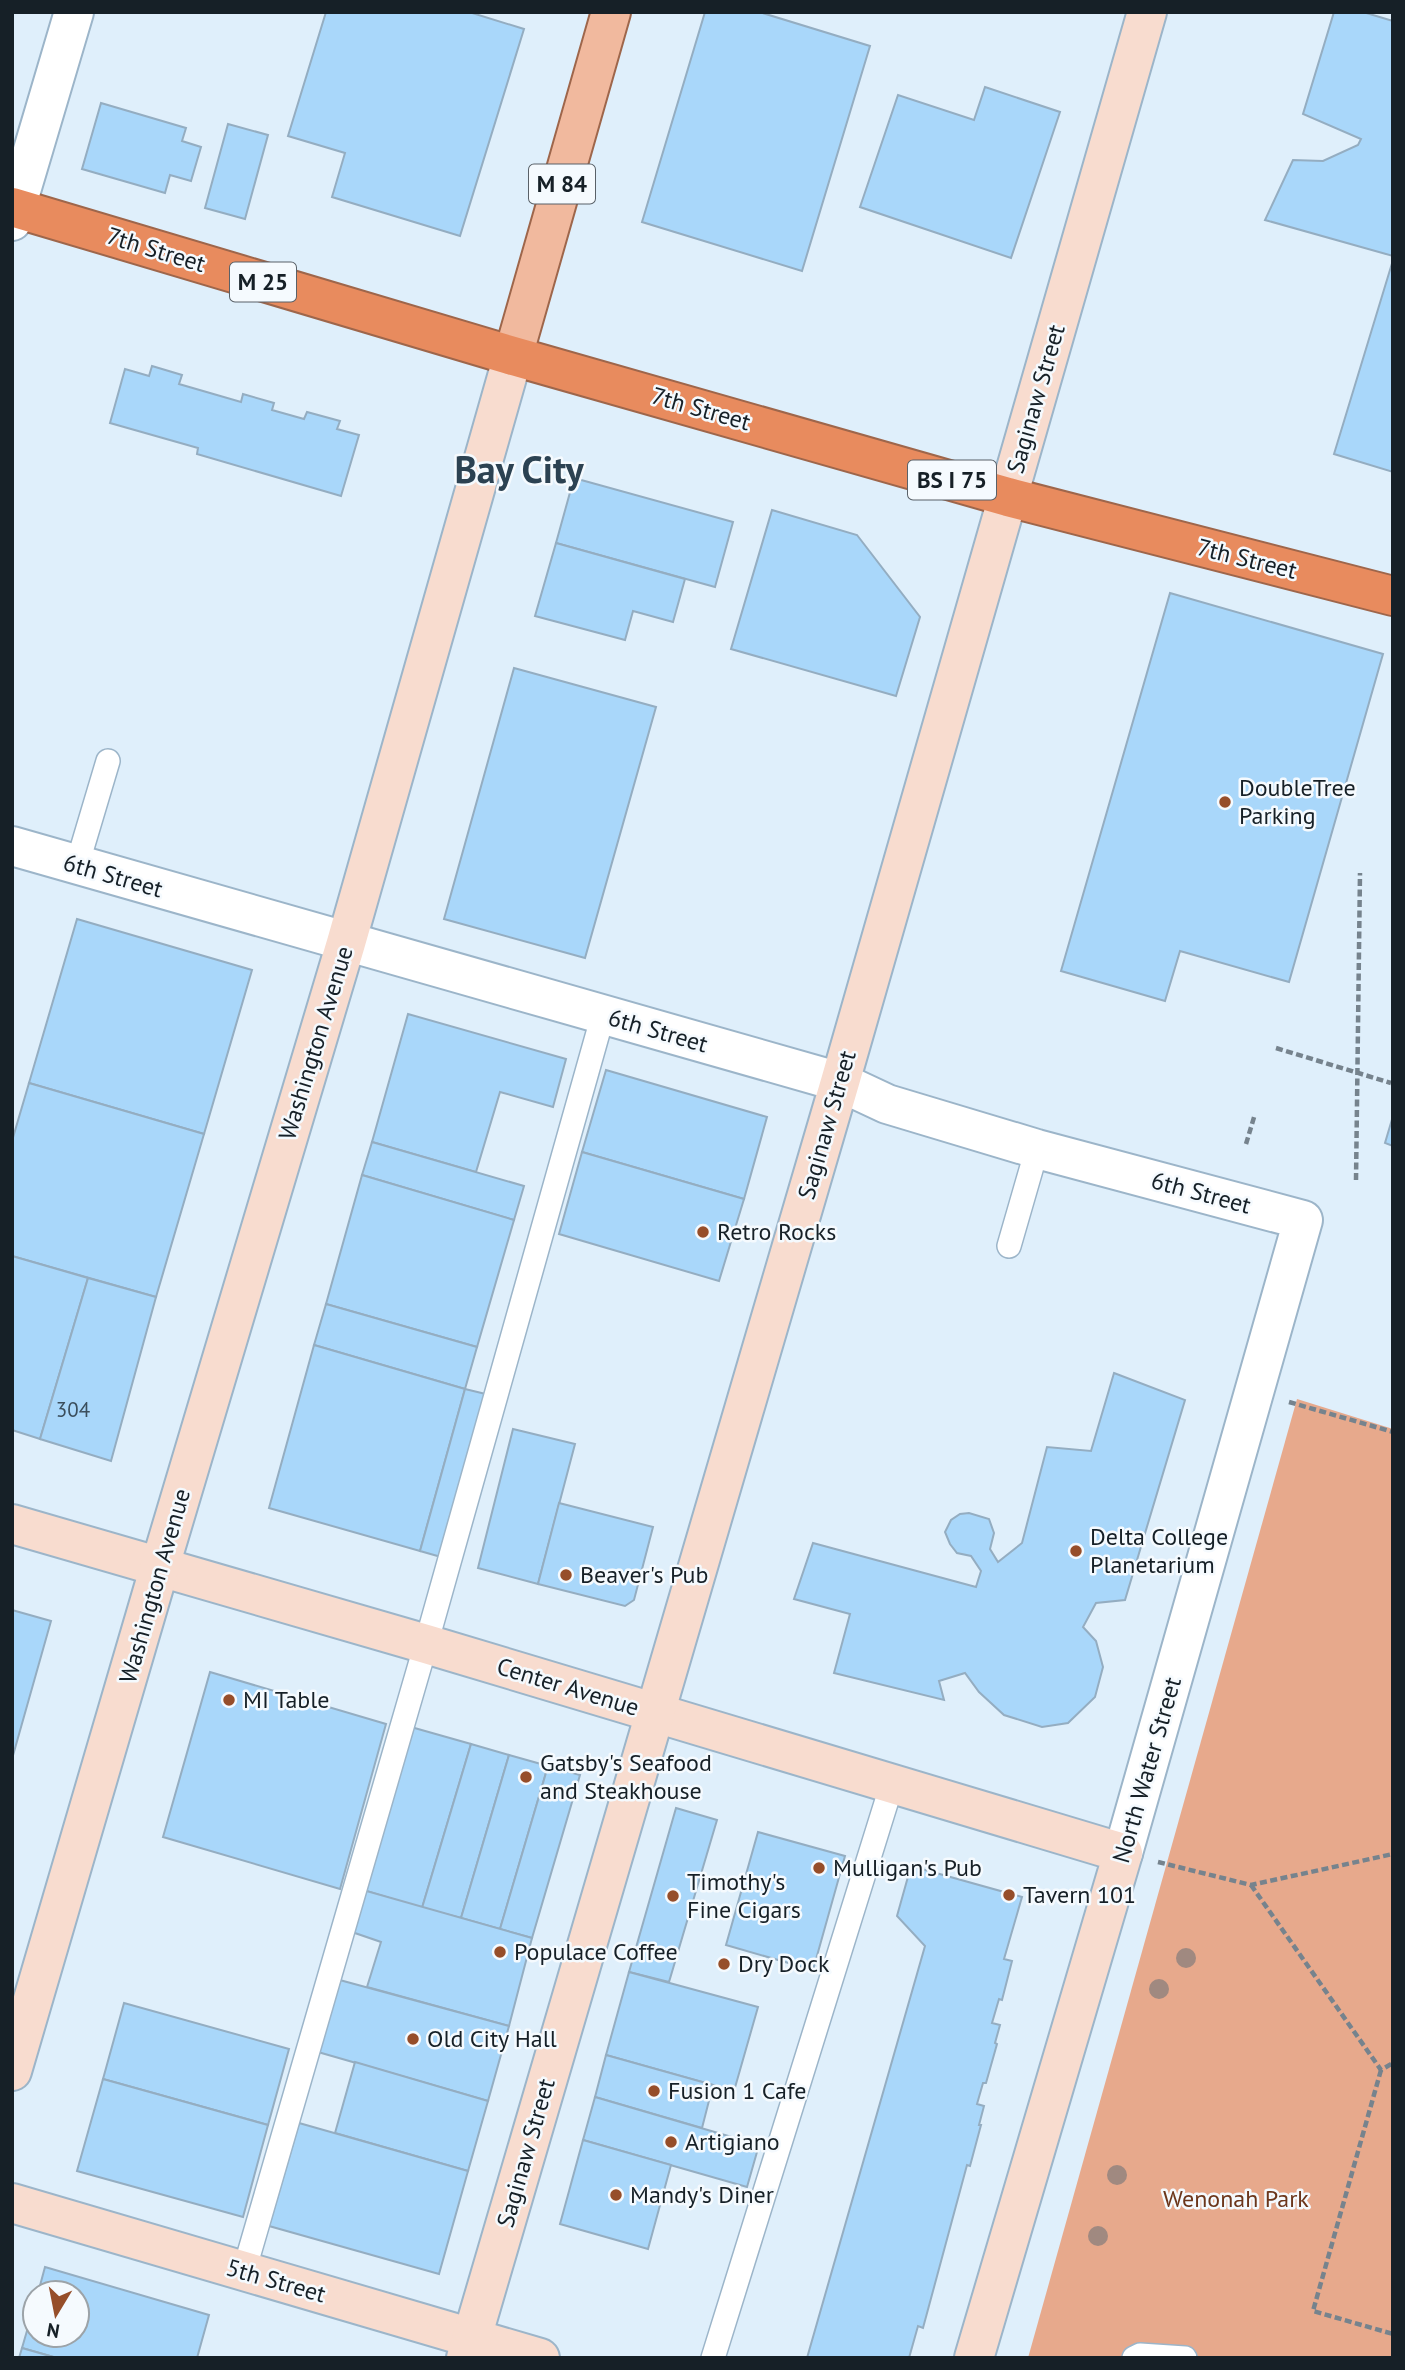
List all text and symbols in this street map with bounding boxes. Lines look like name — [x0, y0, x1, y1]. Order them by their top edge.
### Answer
road number: M 84 — [529, 164, 595, 204]
street label: 7th Street — [103, 220, 209, 279]
road number: M 25 — [230, 262, 296, 302]
street label: Saginaw Street — [999, 321, 1072, 477]
street label: 7th Street — [648, 380, 754, 437]
district label: Bay City — [454, 444, 584, 493]
road number: BS I 75 — [908, 460, 996, 500]
street label: 7th Street — [1194, 531, 1300, 586]
place label: DoubleTree Parking — [1239, 772, 1356, 831]
marker: DoubleTree Parking — [1217, 794, 1233, 810]
street label: 6th Street — [60, 847, 166, 904]
street label: Washington Avenue — [271, 942, 360, 1143]
street label: 6th Street — [605, 1002, 711, 1059]
street label: Saginaw Street — [790, 1047, 863, 1203]
street label: 6th Street — [1148, 1164, 1254, 1221]
place label: Retro Rocks — [717, 1216, 836, 1247]
marker: Retro Rocks — [695, 1224, 711, 1240]
house number: 304 — [56, 1396, 90, 1423]
street label: Washington Avenue — [112, 1485, 197, 1687]
place label: Delta College Planetarium — [1090, 1521, 1228, 1580]
marker: Delta College Planetarium — [1068, 1543, 1084, 1559]
place label: Beaver's Pub — [580, 1559, 709, 1590]
marker: Beaver's Pub — [558, 1567, 574, 1583]
street label: Center Avenue — [493, 1650, 643, 1723]
street label: North Water Street — [1105, 1673, 1188, 1866]
place label: MI Table — [243, 1684, 330, 1715]
marker: MI Table — [221, 1692, 237, 1708]
place label: Gatsby's Seafood and Steakhouse — [540, 1747, 712, 1806]
marker: Gatsby's Seafood and Steakhouse — [518, 1769, 534, 1785]
place label: Mulligan's Pub — [833, 1852, 982, 1883]
marker: Mulligan's Pub — [811, 1860, 827, 1876]
place label: Timothy's Fine Cigars — [687, 1866, 801, 1925]
place label: Tavern 101 — [1023, 1879, 1136, 1910]
marker: Tavern 101 — [1001, 1887, 1017, 1903]
marker: Timothy's Fine Cigars — [665, 1888, 681, 1904]
place label: Populace Coffee — [514, 1936, 678, 1967]
marker: Populace Coffee — [492, 1944, 508, 1960]
place label: Dry Dock — [738, 1948, 830, 1979]
marker: Dry Dock — [716, 1956, 732, 1972]
place label: Old City Hall — [427, 2023, 557, 2054]
marker: Old City Hall — [405, 2031, 421, 2047]
street label: Saginaw Street — [489, 2075, 562, 2231]
place label: Fusion 1 Cafe — [668, 2075, 807, 2106]
marker: Fusion 1 Cafe — [646, 2083, 662, 2099]
place label: Artigiano — [685, 2126, 780, 2157]
marker: Artigiano — [663, 2134, 679, 2150]
place label: Mandy's Diner — [630, 2179, 774, 2210]
park label: Wenonah Park — [1163, 2183, 1309, 2214]
marker: Mandy's Diner — [608, 2187, 624, 2203]
street label: 5th Street — [223, 2252, 329, 2309]
north arrow — [21, 2279, 91, 2349]
text: N — [45, 2318, 61, 2344]

